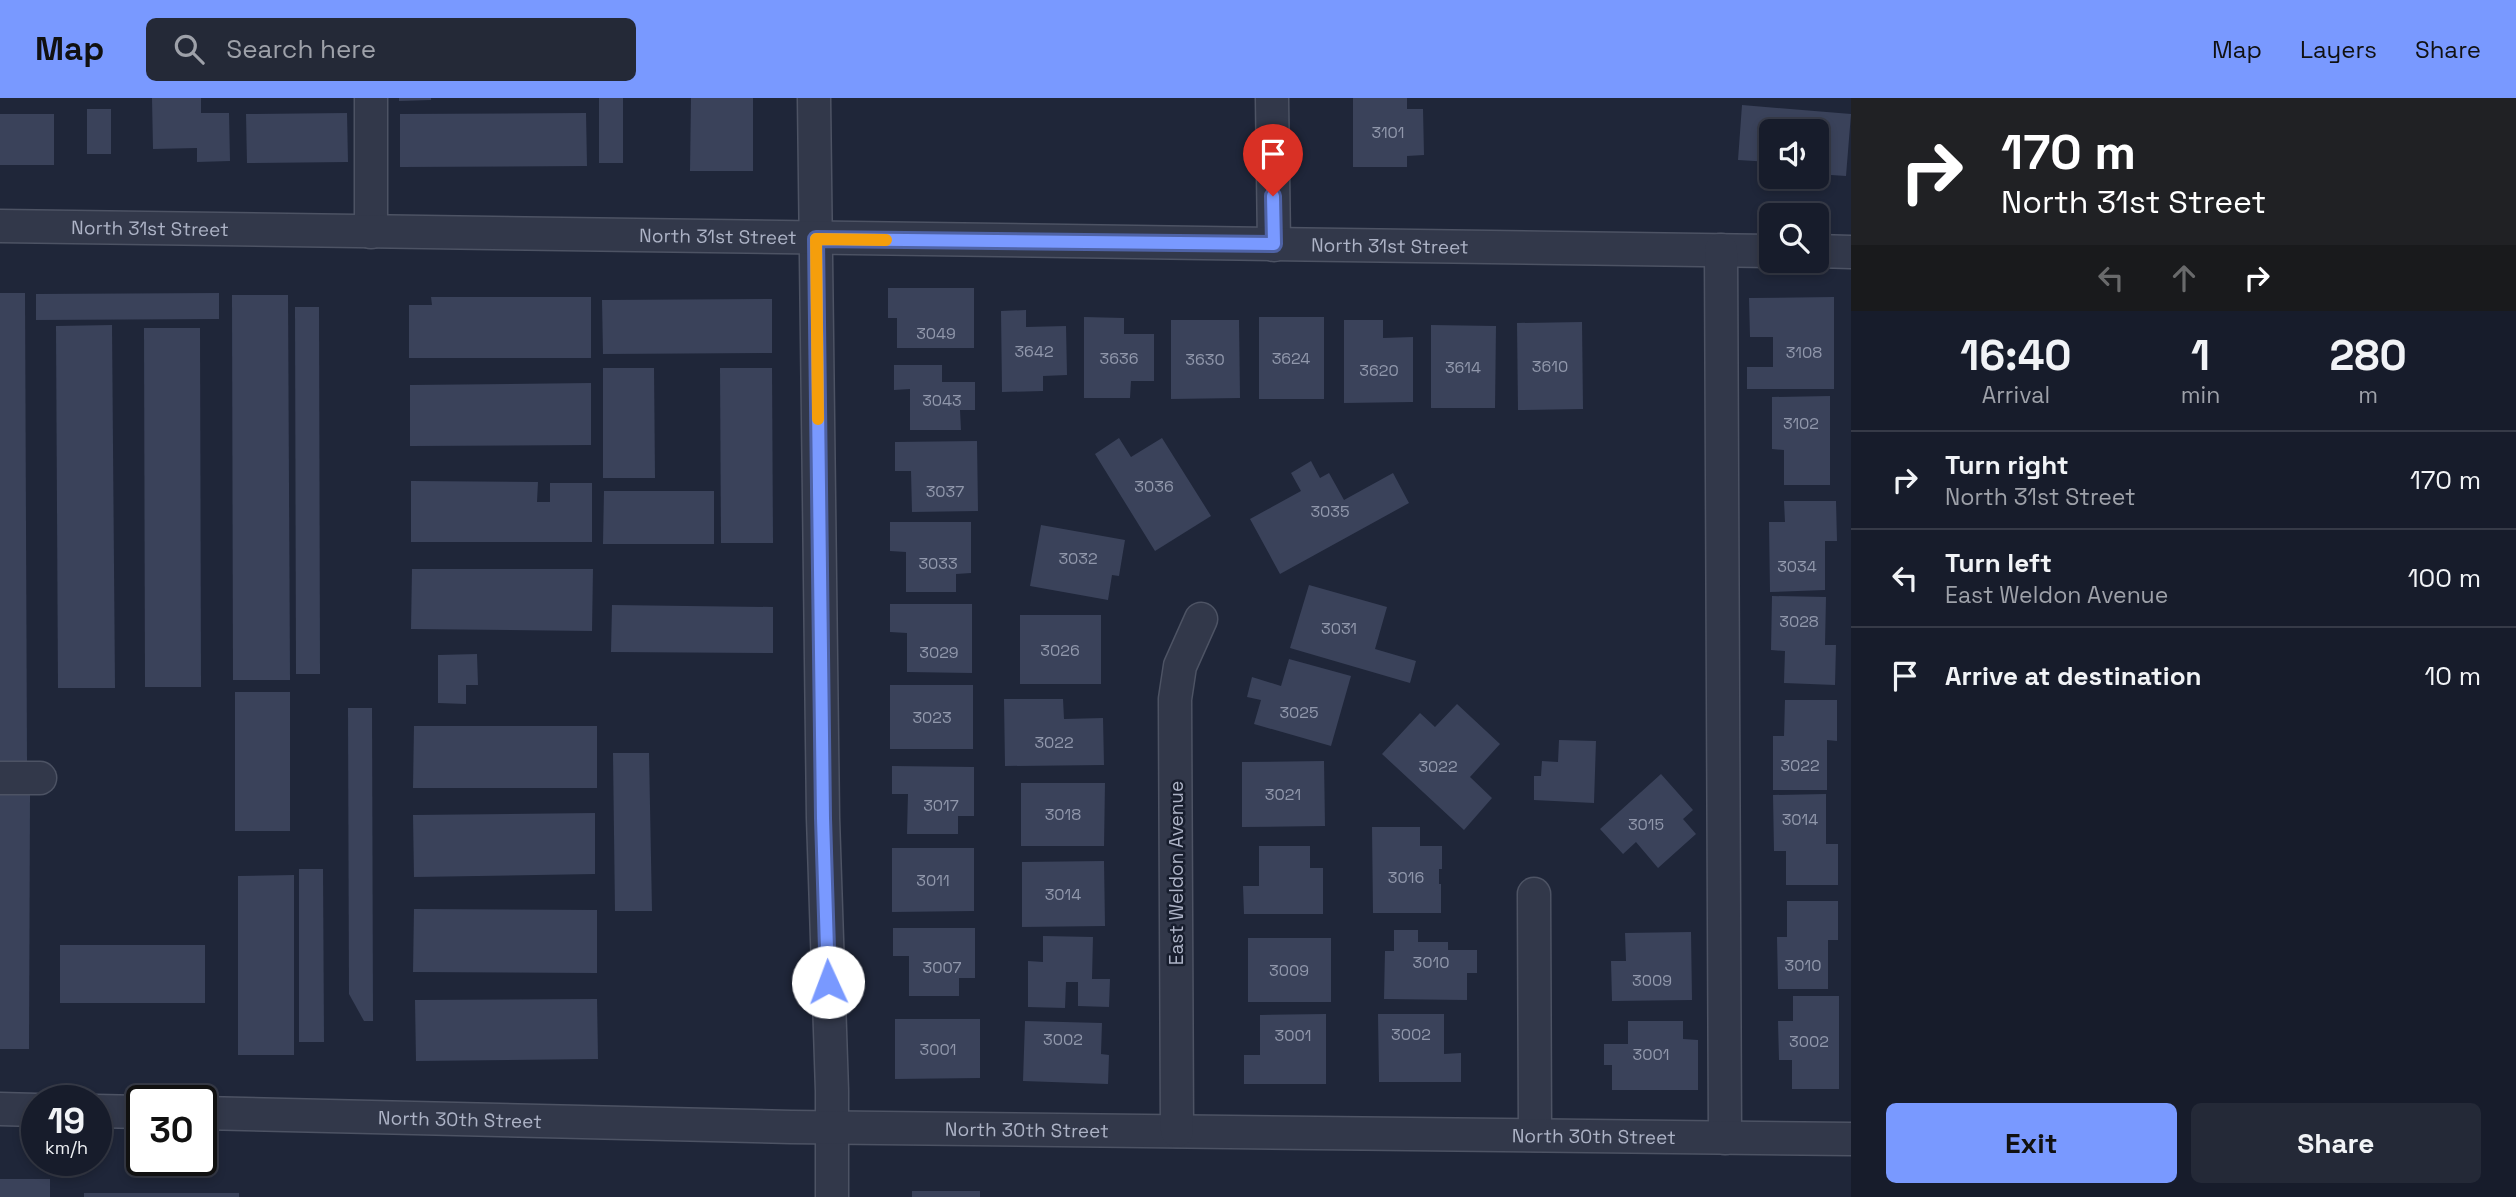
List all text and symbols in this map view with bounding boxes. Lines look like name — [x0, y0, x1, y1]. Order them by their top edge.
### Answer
search box — [146, 18, 636, 81]
text: Map — [35, 28, 104, 70]
icon: search — [170, 30, 208, 68]
text: Search here — [226, 32, 376, 66]
text: Map — [2212, 34, 2262, 65]
text: Layers — [2300, 34, 2377, 65]
text: Share — [2415, 34, 2481, 65]
map controls — [1759, 119, 1829, 273]
button: sound — [1759, 119, 1829, 189]
text: 170 m — [2001, 121, 2136, 183]
house number: 3101 — [1371, 122, 1405, 143]
pin — [1243, 124, 1303, 196]
icon: right — [1886, 126, 1977, 217]
icon: arrive — [1254, 135, 1292, 173]
text: North 31st Street — [2001, 182, 2266, 222]
button: search — [1759, 203, 1829, 273]
street label: North 31st Street — [71, 215, 229, 242]
street label: North 31st Street — [639, 223, 797, 250]
street label: North 31st Street — [1311, 232, 1469, 259]
icon: left — [2092, 259, 2130, 297]
icon: ahead — [2165, 259, 2203, 297]
icon: right — [2238, 259, 2276, 297]
house number: 3049 — [916, 323, 956, 344]
text: 16:40 — [1960, 329, 2072, 382]
text: 1 — [2191, 329, 2210, 382]
text: 280 — [2329, 329, 2407, 382]
house number: 3642 — [1014, 341, 1054, 362]
house number: 3108 — [1786, 342, 1822, 363]
house number: 3636 — [1100, 348, 1138, 369]
house number: 3624 — [1272, 348, 1310, 369]
house number: 3630 — [1185, 349, 1225, 370]
house number: 3610 — [1532, 356, 1568, 377]
house number: 3614 — [1445, 357, 1481, 378]
house number: 3620 — [1359, 360, 1399, 381]
text: Arrival — [1982, 380, 2050, 410]
text: min — [2181, 380, 2220, 410]
text: m — [2358, 380, 2378, 410]
house number: 3043 — [922, 390, 962, 411]
house number: 3102 — [1783, 413, 1819, 434]
text: Turn right — [1945, 448, 2069, 482]
icon: right — [1886, 461, 1924, 499]
text: 170 m — [2410, 463, 2481, 497]
house number: 3036 — [1134, 476, 1174, 497]
house number: 3037 — [926, 481, 964, 502]
text: North 31st Street — [1945, 482, 2136, 512]
house number: 3035 — [1310, 501, 1350, 522]
text: Turn left — [1945, 546, 2052, 580]
house number: 3032 — [1058, 548, 1098, 569]
house number: 3033 — [918, 553, 958, 574]
house number: 3034 — [1777, 556, 1817, 577]
icon: left — [1886, 559, 1924, 597]
text: 100 m — [2408, 561, 2481, 595]
text: East Weldon Avenue — [1945, 580, 2168, 610]
house number: 3028 — [1779, 611, 1819, 632]
house number: 3031 — [1321, 618, 1357, 639]
house number: 3026 — [1040, 640, 1080, 661]
house number: 3029 — [919, 642, 959, 663]
icon: arrive — [1886, 657, 1924, 695]
text: Arrive at destination — [1945, 659, 2202, 693]
text: 10 m — [2424, 659, 2481, 693]
house number: 3025 — [1279, 702, 1319, 723]
house number: 3023 — [912, 707, 952, 728]
house number: 3022 — [1034, 732, 1074, 753]
house number: 3022 — [1780, 755, 1820, 776]
house number: 3022 — [1418, 756, 1458, 777]
street label: East Weldon Avenue — [1164, 781, 1189, 965]
house number: 3021 — [1265, 784, 1301, 805]
house number: 3017 — [923, 795, 959, 816]
house number: 3018 — [1045, 804, 1081, 825]
house number: 3014 — [1782, 809, 1818, 830]
house number: 3015 — [1628, 814, 1664, 835]
house number: 3016 — [1388, 867, 1424, 888]
house number: 3011 — [916, 870, 950, 891]
house number: 3014 — [1045, 884, 1081, 905]
position arrow — [791, 945, 865, 1019]
house number: 3010 — [1413, 952, 1449, 973]
house number: 3010 — [1785, 955, 1821, 976]
house number: 3007 — [923, 957, 961, 978]
house number: 3009 — [1269, 960, 1309, 981]
house number: 3009 — [1632, 970, 1672, 991]
house number: 3002 — [1391, 1024, 1431, 1045]
house number: 3001 — [1275, 1025, 1311, 1046]
house number: 3002 — [1043, 1029, 1083, 1050]
house number: 3002 — [1789, 1031, 1829, 1052]
house number: 3001 — [920, 1039, 956, 1060]
house number: 3001 — [1633, 1044, 1669, 1065]
speed limit sign: 30 — [126, 1085, 217, 1176]
text: 19 — [48, 1099, 85, 1143]
button: Exit — [1886, 1103, 2177, 1183]
button: Share — [2191, 1103, 2481, 1183]
street label: North 30th Street — [378, 1105, 542, 1134]
street label: North 30th Street — [945, 1116, 1109, 1143]
street label: North 30th Street — [1512, 1123, 1676, 1150]
text: km/h — [45, 1136, 88, 1159]

